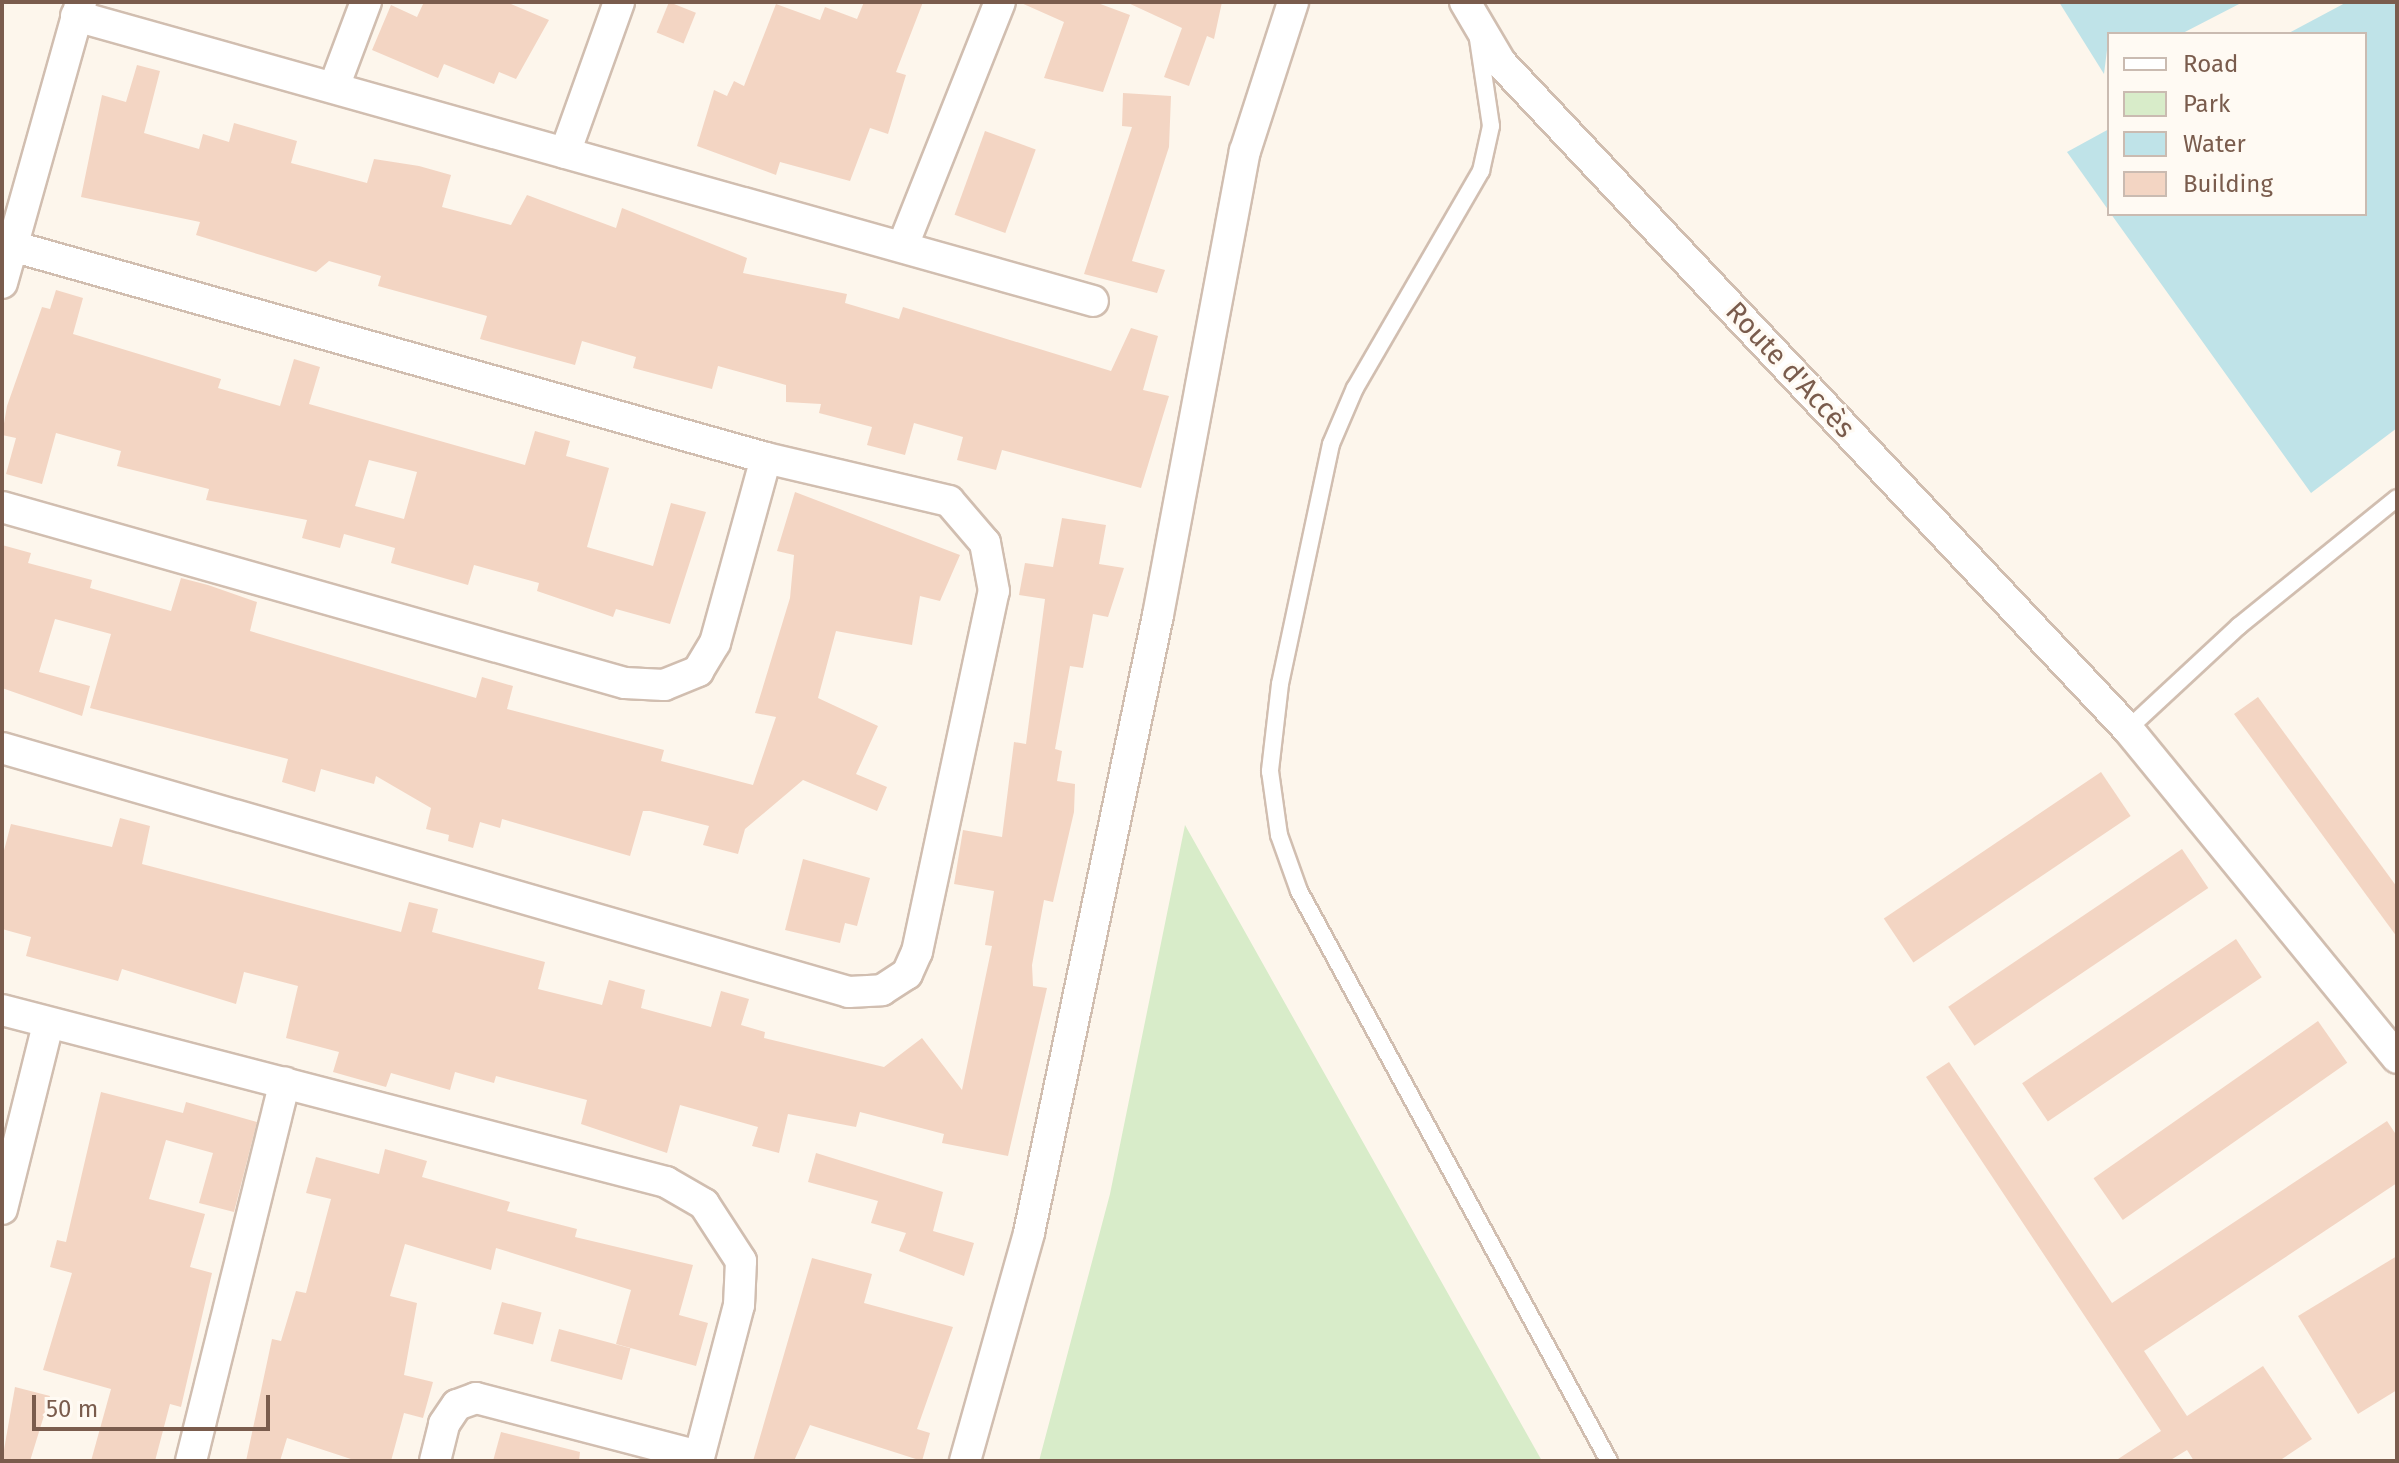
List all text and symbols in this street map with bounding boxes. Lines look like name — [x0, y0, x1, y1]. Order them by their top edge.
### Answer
legend — [2107, 32, 2367, 216]
text: Road — [2183, 50, 2238, 78]
text: Park — [2183, 90, 2230, 118]
text: Water — [2183, 130, 2246, 158]
text: Building — [2183, 170, 2273, 198]
street label: Route d'Accès — [1719, 295, 1861, 445]
scale bar — [36, 1379, 274, 1429]
text: 50 m — [46, 1395, 98, 1423]

